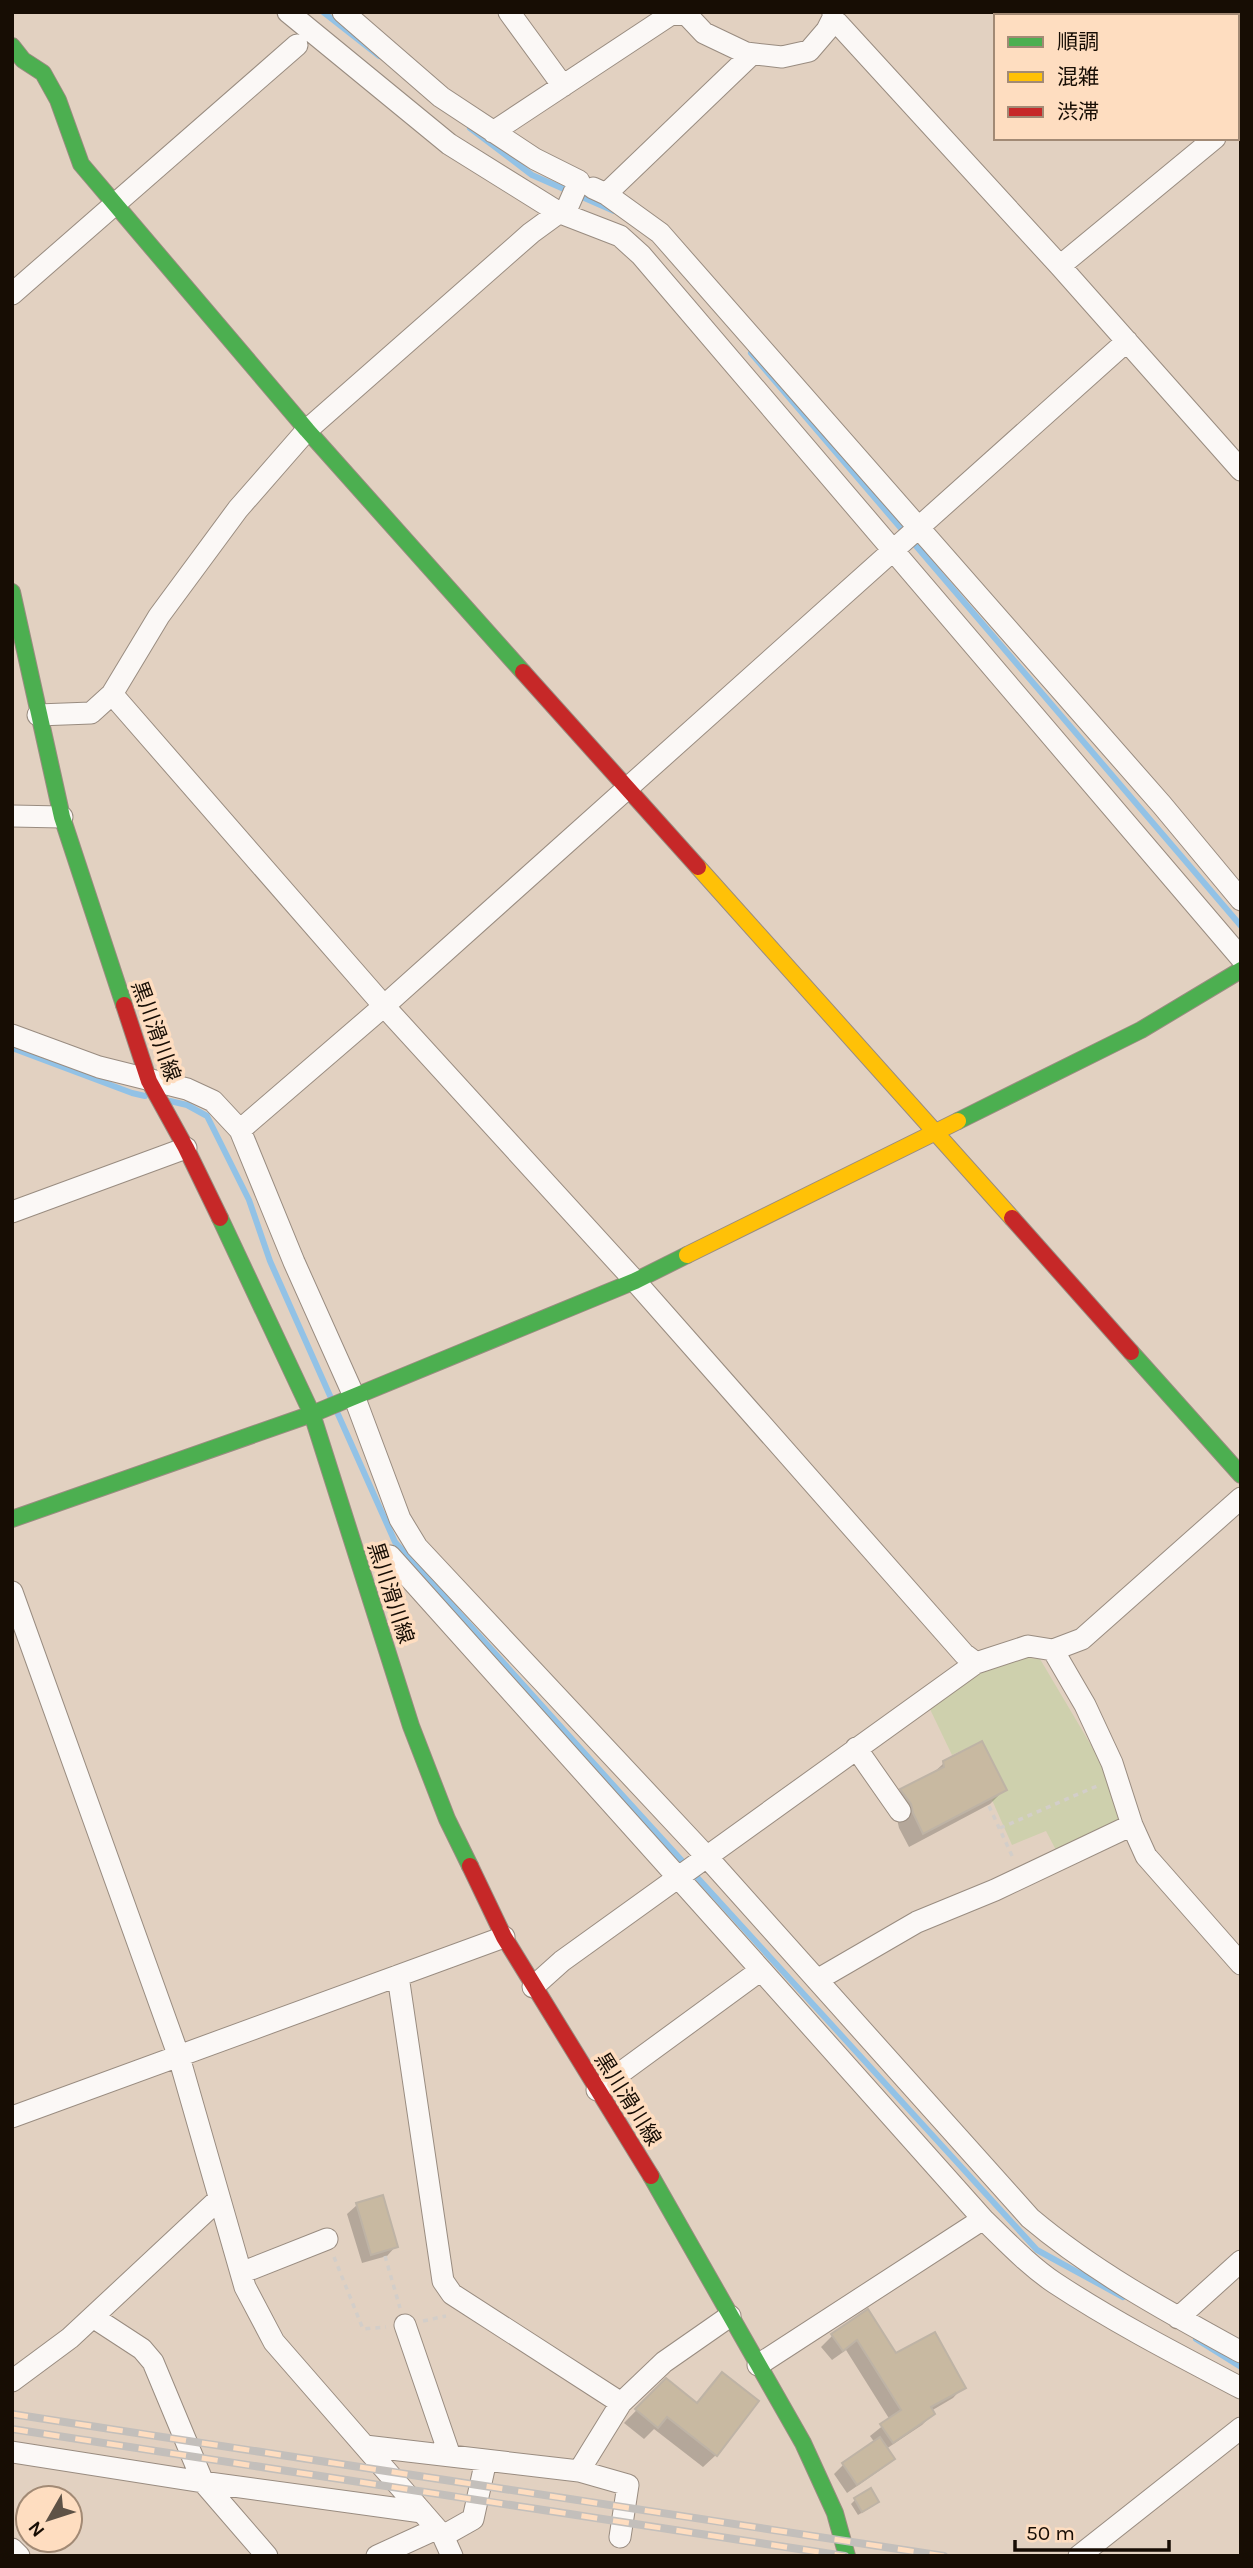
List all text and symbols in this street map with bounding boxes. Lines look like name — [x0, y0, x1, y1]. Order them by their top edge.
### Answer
legend — [994, 14, 1239, 140]
text: 順調 — [1057, 30, 1099, 54]
text: 混雑 — [1057, 65, 1099, 89]
text: 渋滞 — [1057, 100, 1099, 124]
street label: 黒川滑川線 — [127, 978, 185, 1084]
street label: 黒川滑川線 — [363, 1539, 419, 1647]
street label: 黒川滑川線 — [590, 2048, 666, 2150]
north arrow — [14, 2484, 84, 2554]
scale bar — [1015, 2508, 1169, 2552]
text: N — [24, 2517, 49, 2541]
text: 50 m — [1026, 2521, 1075, 2545]

